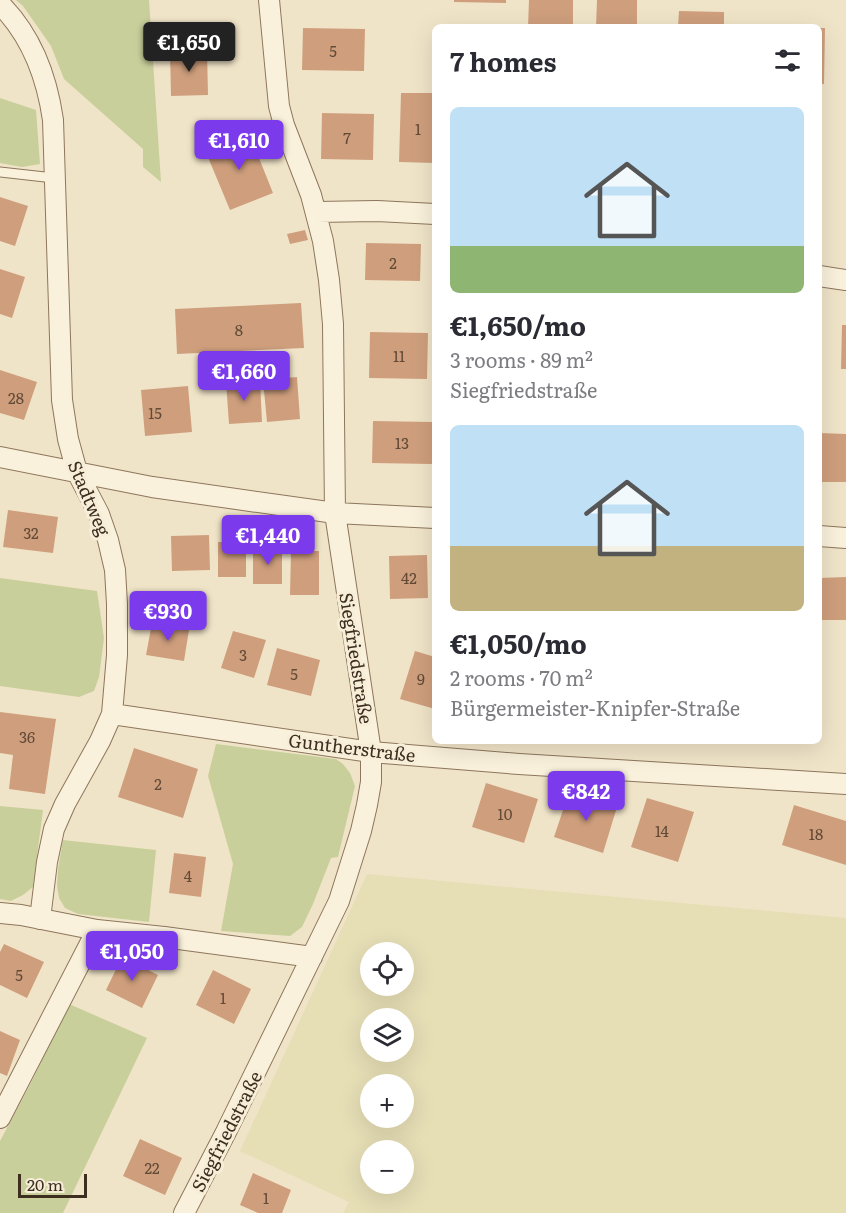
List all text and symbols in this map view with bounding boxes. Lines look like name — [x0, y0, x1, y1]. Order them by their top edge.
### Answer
pin: €1,650 — [140, 22, 238, 73]
text: €1,650 — [157, 26, 221, 56]
house number: 5 — [329, 39, 337, 62]
text: 7 homes — [450, 41, 556, 80]
icon: filters — [771, 44, 804, 77]
house number: 1 — [415, 117, 421, 140]
pin: €1,610 — [190, 120, 288, 171]
text: €1,610 — [209, 124, 270, 154]
house number: 7 — [343, 126, 351, 149]
icon: home — [573, 146, 681, 254]
house number: 2 — [389, 251, 397, 274]
text: €1,650/mo — [450, 305, 586, 344]
house number: 8 — [235, 318, 243, 341]
house number: 11 — [393, 344, 405, 367]
text: 3 rooms · 89 m² — [450, 344, 593, 374]
pin: €1,660 — [195, 351, 293, 402]
text: €1,660 — [212, 355, 276, 385]
text: Siegfriedstraße — [450, 374, 597, 404]
house number: 28 — [8, 386, 24, 409]
house number: 15 — [148, 401, 162, 424]
house number: 13 — [395, 431, 409, 454]
street label: Stadtweg — [62, 456, 118, 541]
icon: home — [573, 464, 681, 572]
pin: €1,440 — [219, 515, 317, 566]
text: €1,440 — [236, 519, 300, 549]
house number: 32 — [23, 521, 39, 544]
house number: 42 — [401, 566, 417, 589]
street label: Siegfriedstraße — [333, 590, 381, 726]
pin: €930 — [132, 591, 204, 642]
text: €930 — [144, 595, 192, 625]
text: €1,050/mo — [450, 623, 587, 662]
house number: 3 — [239, 643, 247, 666]
house number: 5 — [290, 662, 298, 685]
text: 2 rooms · 70 m² — [450, 662, 593, 692]
house number: 9 — [417, 667, 425, 690]
text: Bürgermeister-Knipfer-Straße — [450, 692, 740, 722]
house number: 36 — [19, 725, 35, 748]
street label: Guntherstraße — [287, 726, 417, 768]
pin: €842 — [550, 771, 622, 822]
house number: 2 — [154, 772, 162, 795]
text: €842 — [562, 775, 610, 805]
house number: 10 — [498, 802, 513, 825]
house number: 14 — [655, 819, 669, 842]
house number: 18 — [809, 822, 823, 845]
house number: 4 — [184, 864, 192, 887]
pin: €1,050 — [83, 931, 181, 982]
text: €1,050 — [100, 935, 164, 965]
map controls — [360, 942, 414, 1194]
button: locate — [360, 942, 414, 996]
house number: 5 — [15, 963, 23, 986]
house number: 1 — [220, 986, 226, 1009]
button: layers — [360, 1008, 414, 1062]
street label: Siegfriedstraße — [184, 1066, 268, 1196]
button: + — [360, 1074, 414, 1128]
button: − — [360, 1140, 414, 1194]
house number: 22 — [144, 1156, 160, 1179]
scale bar — [18, 1171, 87, 1198]
text: 20 m — [27, 1172, 63, 1196]
house number: 1 — [263, 1186, 269, 1209]

